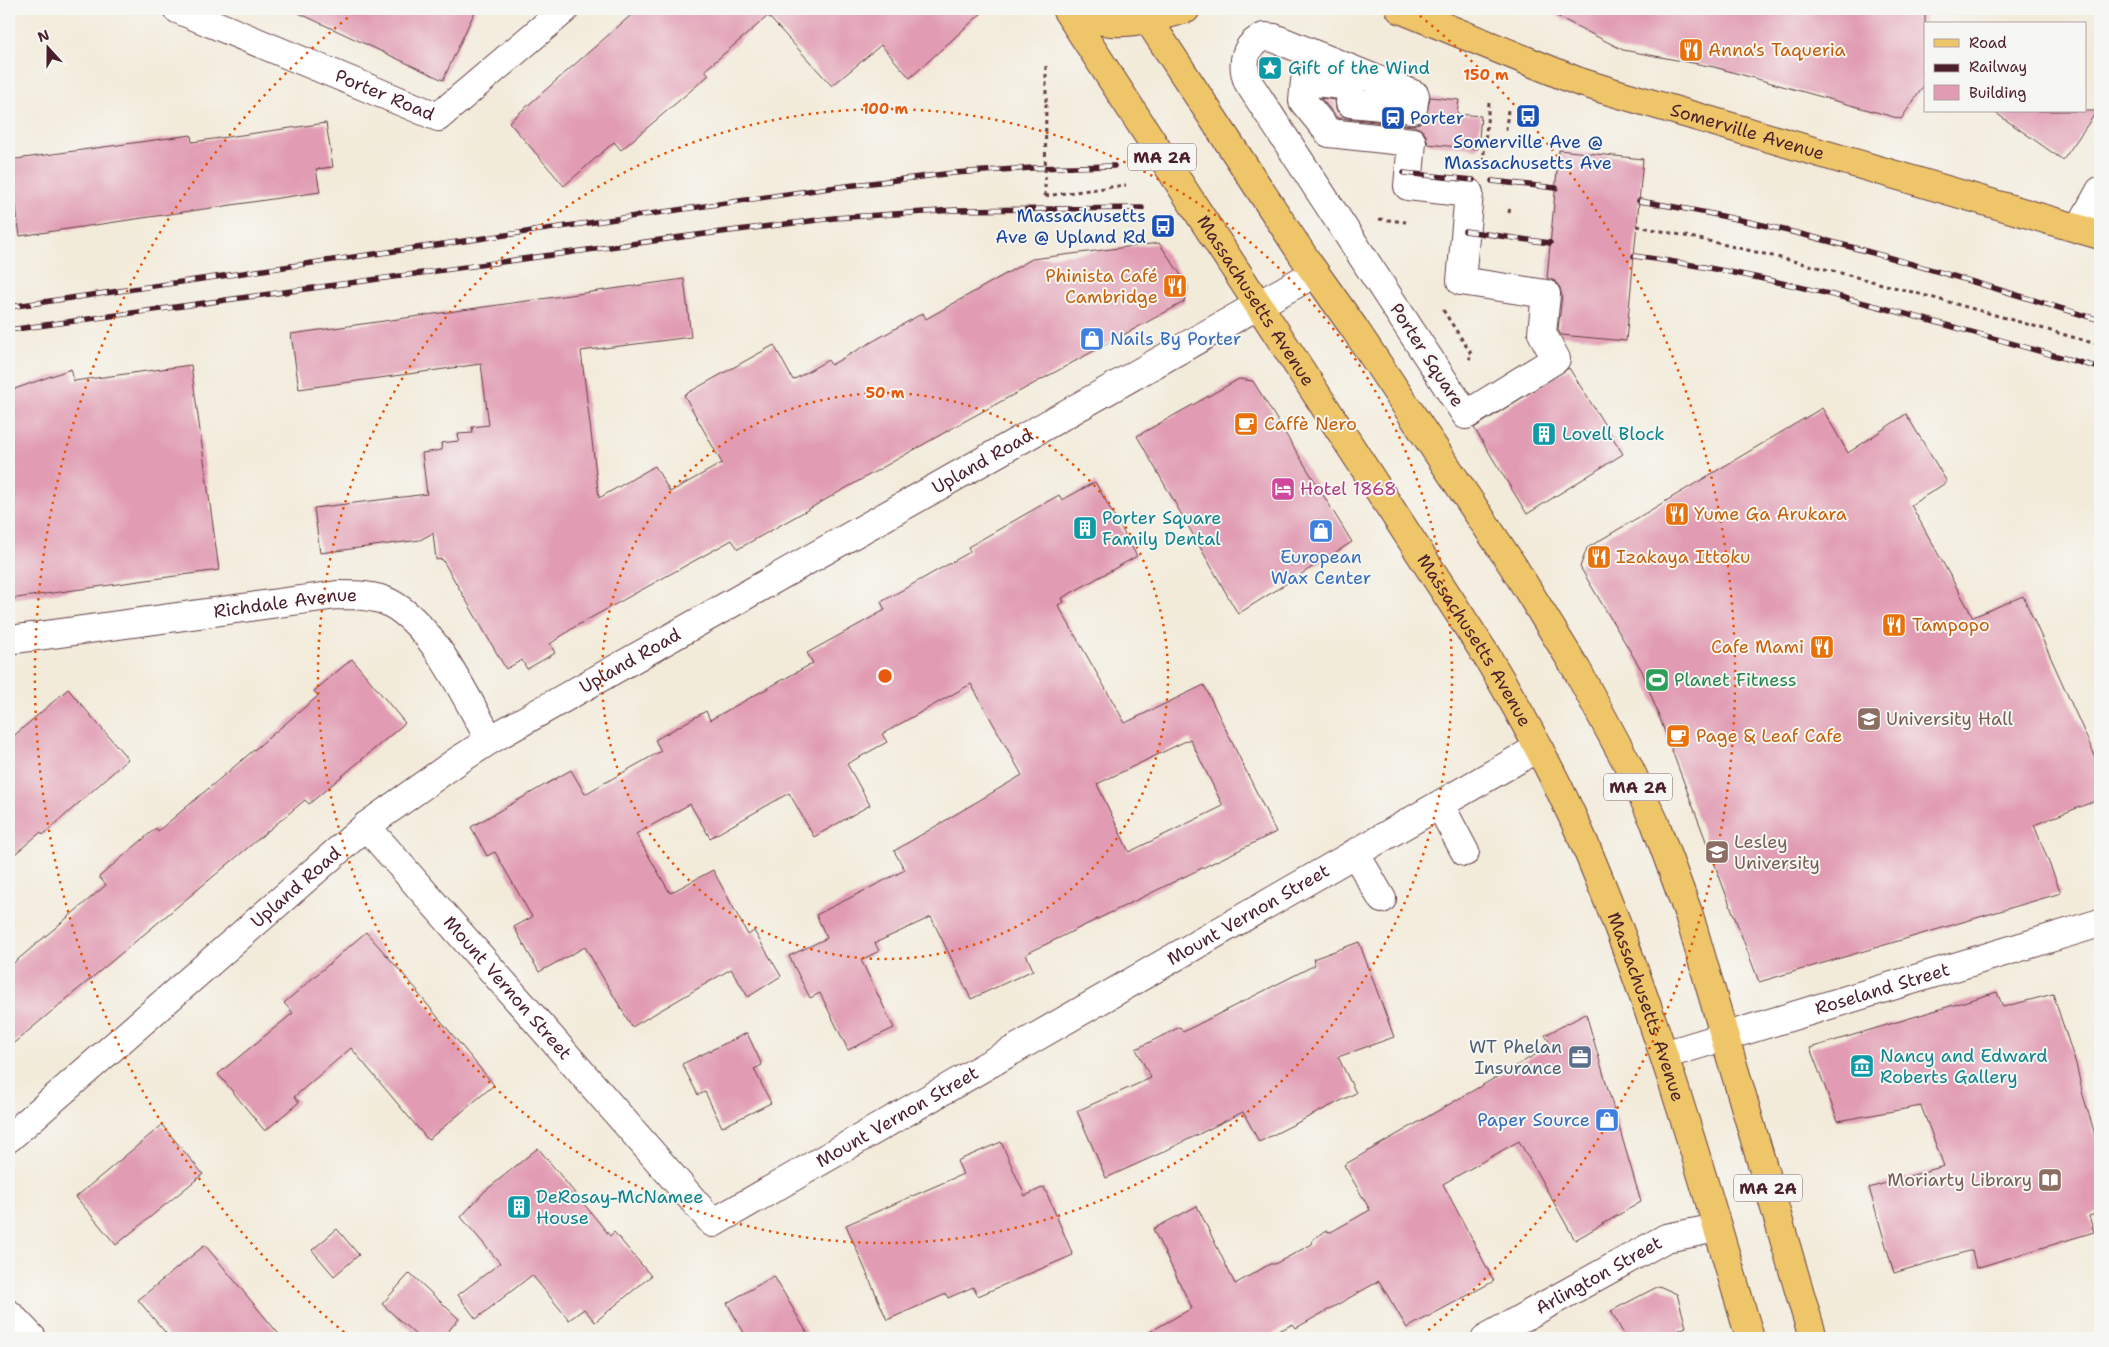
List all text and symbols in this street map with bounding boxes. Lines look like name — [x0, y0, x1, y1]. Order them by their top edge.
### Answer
north arrow — [22, 22, 72, 72]
legend — [1924, 22, 2086, 112]
text: N — [35, 25, 52, 46]
text: Road — [1969, 33, 2007, 53]
restaurant icon: Anna's Taqueria — [1678, 37, 1704, 63]
place label: Anna's Taqueria — [1708, 38, 1846, 62]
place icon: Gift of the Wind — [1257, 55, 1283, 81]
place label: Gift of the Wind — [1288, 56, 1430, 80]
text: Railway — [1969, 57, 2027, 77]
street label: Porter Road — [332, 64, 438, 126]
text: 150 m — [1463, 65, 1509, 85]
text: Building — [1969, 83, 2026, 103]
street label: Somerville Avenue — [1668, 98, 1827, 166]
text: 100 m — [862, 99, 908, 119]
bus stop icon: Somerville Ave @ Massachusetts Ave — [1515, 103, 1541, 129]
station icon: Porter — [1380, 105, 1406, 131]
place label: Porter — [1410, 106, 1464, 130]
place label: Somerville Ave @ Massachusetts Ave — [1444, 130, 1612, 175]
road number: MA 2A — [1128, 144, 1196, 170]
place label: Massachusetts Ave @ Upland Rd — [995, 204, 1146, 249]
street label: Massachusetts Avenue — [1191, 211, 1320, 391]
bus stop icon: Massachusetts Ave @ Upland Rd — [1150, 213, 1176, 239]
place label: Phinista Café Cambridge — [1045, 264, 1158, 309]
restaurant icon: Phinista Café Cambridge — [1162, 273, 1188, 299]
street label: Porter Square — [1384, 298, 1470, 412]
shop icon: Nails By Porter — [1079, 326, 1105, 352]
place label: Nails By Porter — [1110, 327, 1241, 351]
text: 50 m — [866, 383, 905, 403]
cafe icon: Caffè Nero — [1233, 411, 1259, 437]
place label: Caffè Nero — [1264, 412, 1357, 436]
building icon: Lovell Block — [1531, 421, 1557, 447]
place label: Lovell Block — [1562, 422, 1665, 446]
street label: Upland Road — [928, 423, 1037, 499]
hotel icon: Hotel 1868 — [1270, 476, 1296, 502]
place label: Hotel 1868 — [1300, 477, 1397, 501]
restaurant icon: Yume Ga Arukara — [1664, 501, 1690, 527]
place label: Yume Ga Arukara — [1694, 502, 1847, 526]
place label: Porter Square Family Dental — [1102, 506, 1221, 551]
building icon: Porter Square Family Dental — [1072, 515, 1098, 541]
shop icon: European Wax Center — [1308, 518, 1334, 544]
restaurant icon: Izakaya Ittoku — [1586, 544, 1612, 570]
place label: European Wax Center — [1271, 545, 1371, 590]
place label: Izakaya Ittoku — [1616, 545, 1750, 569]
street label: Massachusetts Avenue — [1412, 549, 1537, 731]
street label: Richdale Avenue — [212, 583, 358, 624]
restaurant icon: Tampopo — [1881, 612, 1907, 638]
place label: Tampopo — [1912, 613, 1990, 637]
street label: Upland Road — [575, 623, 685, 699]
restaurant icon: Cafe Mami — [1809, 634, 1835, 660]
place label: Cafe Mami — [1711, 635, 1804, 659]
centre of rings — [876, 667, 894, 685]
sports icon: Planet Fitness — [1644, 667, 1670, 693]
place label: Planet Fitness — [1674, 668, 1797, 692]
school or university icon: University Hall — [1856, 706, 1882, 732]
place label: University Hall — [1886, 707, 2014, 731]
cafe icon: Page & Leaf Cafe — [1665, 723, 1691, 749]
place label: Page & Leaf Cafe — [1696, 724, 1842, 748]
road number: MA 2A — [1604, 774, 1672, 800]
place label: Lesley University — [1734, 830, 1820, 875]
school or university icon: Lesley University — [1704, 839, 1730, 865]
street label: Upland Road — [246, 841, 346, 933]
street label: Mount Vernon Street — [1163, 858, 1334, 971]
street label: Massachusetts Avenue — [1602, 909, 1690, 1105]
street label: Mount Vernon Street — [438, 911, 577, 1065]
street label: Roseland Street — [1812, 957, 1953, 1021]
place label: WT Phelan Insurance — [1469, 1035, 1562, 1080]
office icon: WT Phelan Insurance — [1567, 1044, 1593, 1070]
place label: Nancy and Edward Roberts Gallery — [1880, 1044, 2048, 1089]
museum icon: Nancy and Edward Roberts Gallery — [1849, 1053, 1875, 1079]
street label: Mount Vernon Street — [812, 1061, 983, 1173]
shop icon: Paper Source — [1594, 1107, 1620, 1133]
place label: Paper Source — [1477, 1108, 1590, 1132]
library icon: Moriarty Library — [2037, 1167, 2063, 1193]
place label: Moriarty Library — [1887, 1168, 2032, 1192]
road number: MA 2A — [1734, 1174, 1802, 1202]
place label: DeRosay-McNamee House — [536, 1185, 703, 1230]
building icon: DeRosay-McNamee House — [506, 1194, 532, 1220]
street label: Arlington Street — [1531, 1231, 1666, 1320]

